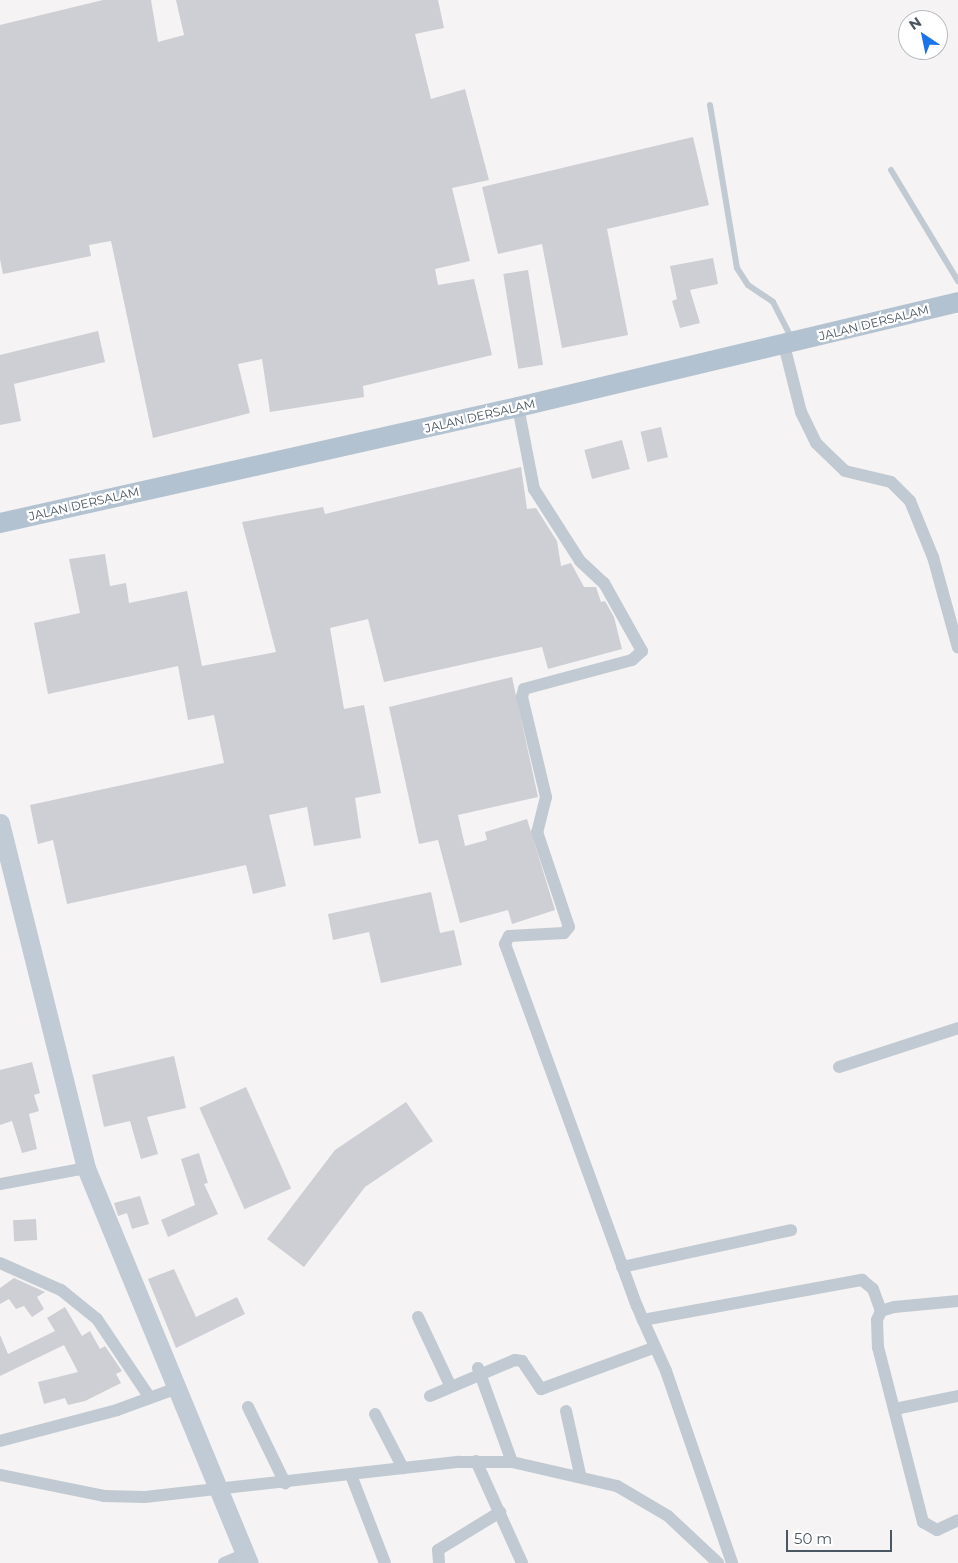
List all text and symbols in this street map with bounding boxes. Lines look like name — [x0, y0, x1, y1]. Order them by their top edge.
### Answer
north arrow — [898, 10, 948, 60]
text: N — [905, 13, 925, 34]
street label: JALAN DERSALAM — [818, 302, 930, 344]
street label: JALAN DERSALAM — [423, 396, 537, 436]
street label: JALAN DERSALAM — [27, 484, 141, 524]
scale bar — [788, 1520, 894, 1552]
text: 50 m — [794, 1529, 832, 1548]

